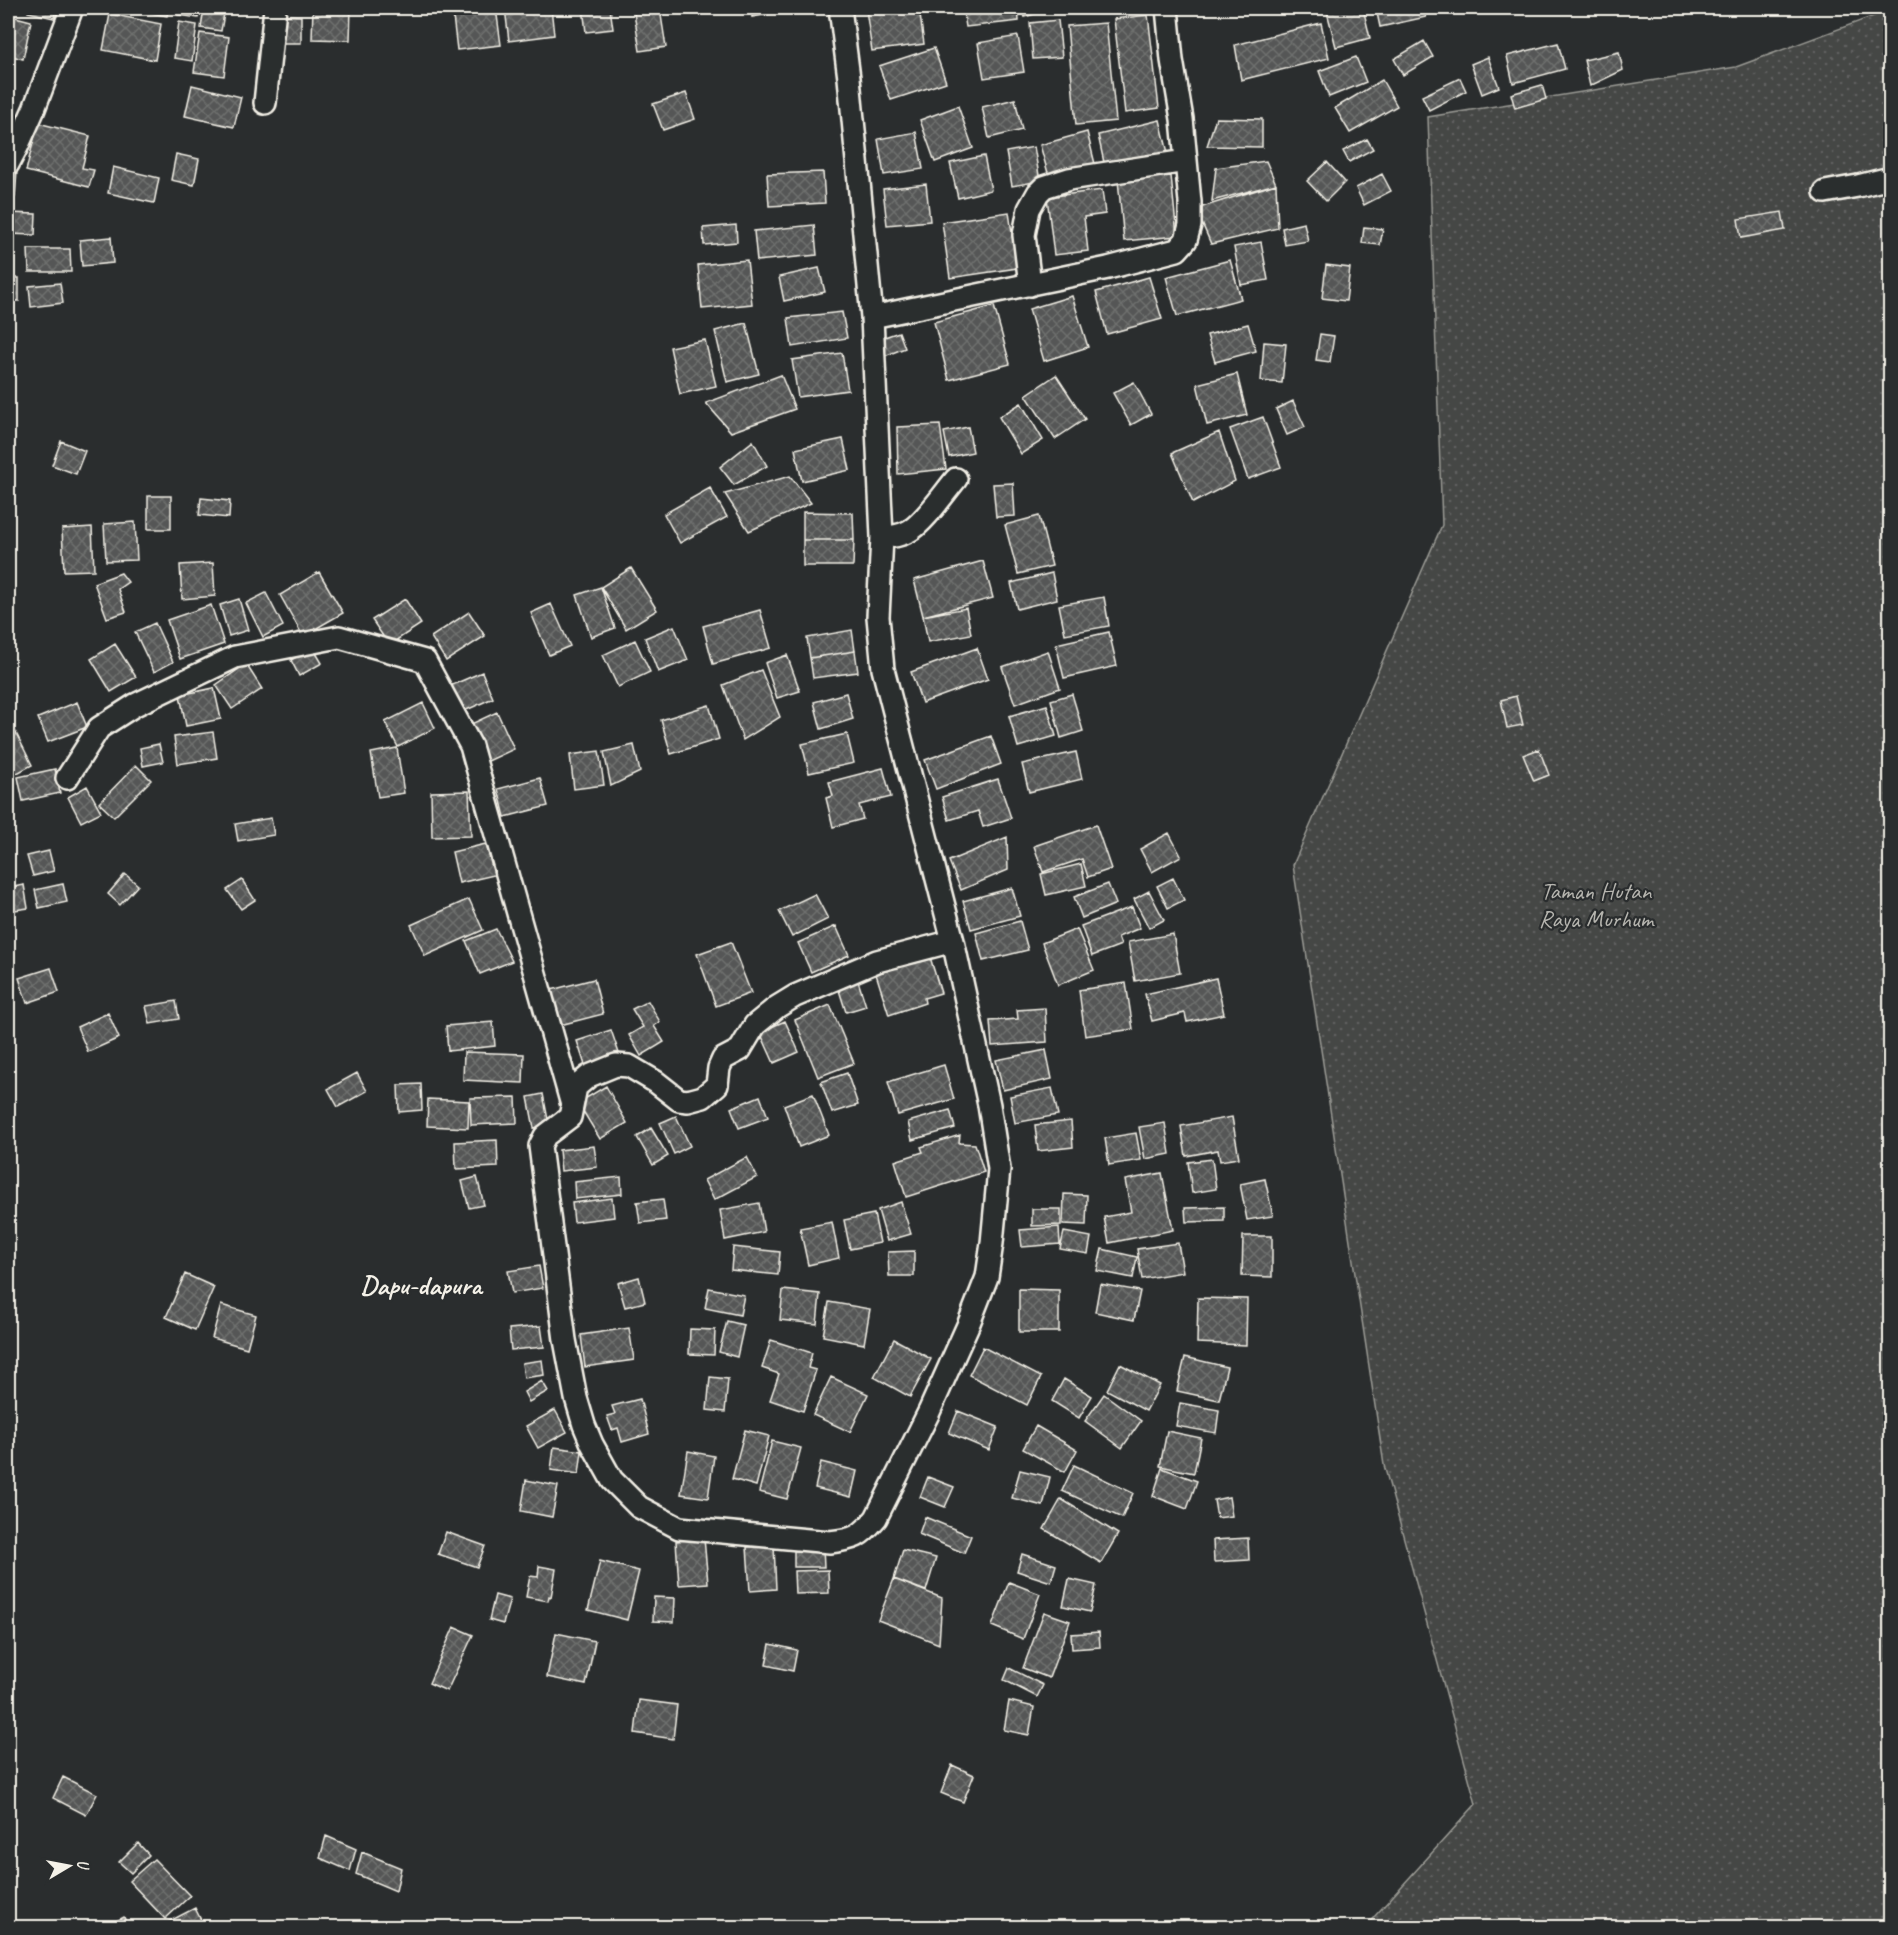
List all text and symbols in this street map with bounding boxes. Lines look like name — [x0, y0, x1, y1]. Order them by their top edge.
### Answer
park label: Taman Hutan Raya Murhum — [1539, 876, 1656, 934]
district label: Dapu-dapura — [360, 1268, 484, 1302]
north arrow — [39, 1836, 99, 1896]
text: U — [72, 1858, 94, 1872]

